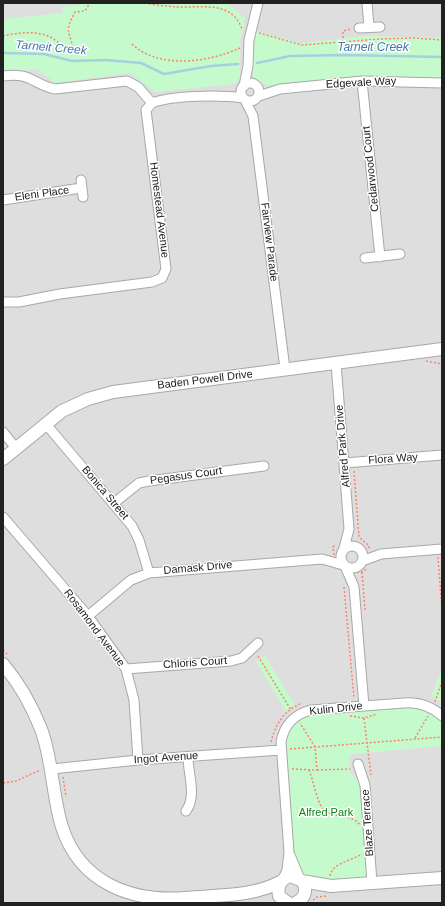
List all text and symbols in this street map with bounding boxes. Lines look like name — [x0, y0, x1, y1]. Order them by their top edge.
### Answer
water label: Tarneit Creek — [15, 38, 87, 58]
water label: Tarneit Creek — [337, 41, 409, 55]
street label: Edgevale Way — [325, 75, 397, 91]
street label: Cedarwood Court — [360, 125, 382, 213]
street label: Homestead Avenue — [147, 161, 171, 259]
street label: Eleni Place — [14, 184, 70, 204]
street label: Fairview Parade — [258, 202, 280, 282]
street label: Baden Powell Drive — [157, 368, 253, 392]
street label: Alfred Park Drive — [333, 404, 353, 488]
street label: Flora Way — [368, 451, 418, 467]
street label: Bonica Street — [79, 463, 131, 523]
street label: Pegasus Court — [149, 464, 223, 488]
street label: Damask Drive — [163, 558, 233, 578]
street label: Rosamond Avenue — [61, 587, 127, 669]
street label: Chloris Court — [163, 654, 227, 672]
street label: Kulin Drive — [309, 700, 363, 718]
street label: Ingot Avenue — [133, 749, 199, 767]
street label: Blaze Terrace — [359, 789, 377, 857]
park label: Alfred Park — [299, 806, 353, 820]

